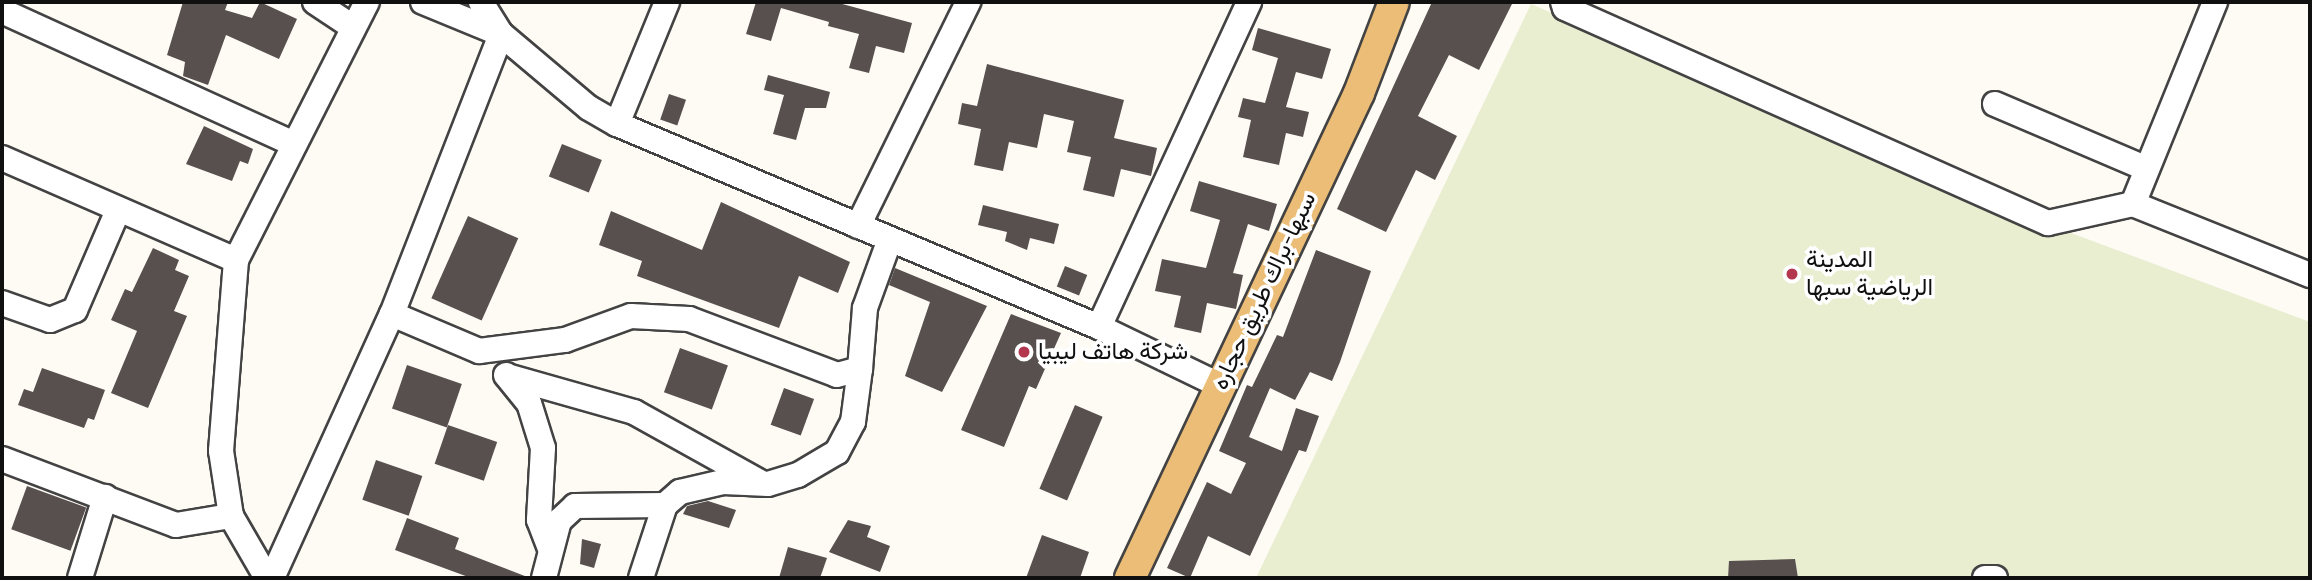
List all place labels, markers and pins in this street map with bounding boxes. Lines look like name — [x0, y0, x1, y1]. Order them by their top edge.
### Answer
place label: المدينة الرياضية سبها — [1806, 246, 1933, 302]
marker: المدينة الرياضية سبها — [1784, 266, 1800, 282]
place label: شركة هاتف ليبيا — [1038, 338, 1188, 366]
marker: شركة هاتف ليبيا — [1016, 344, 1032, 360]

